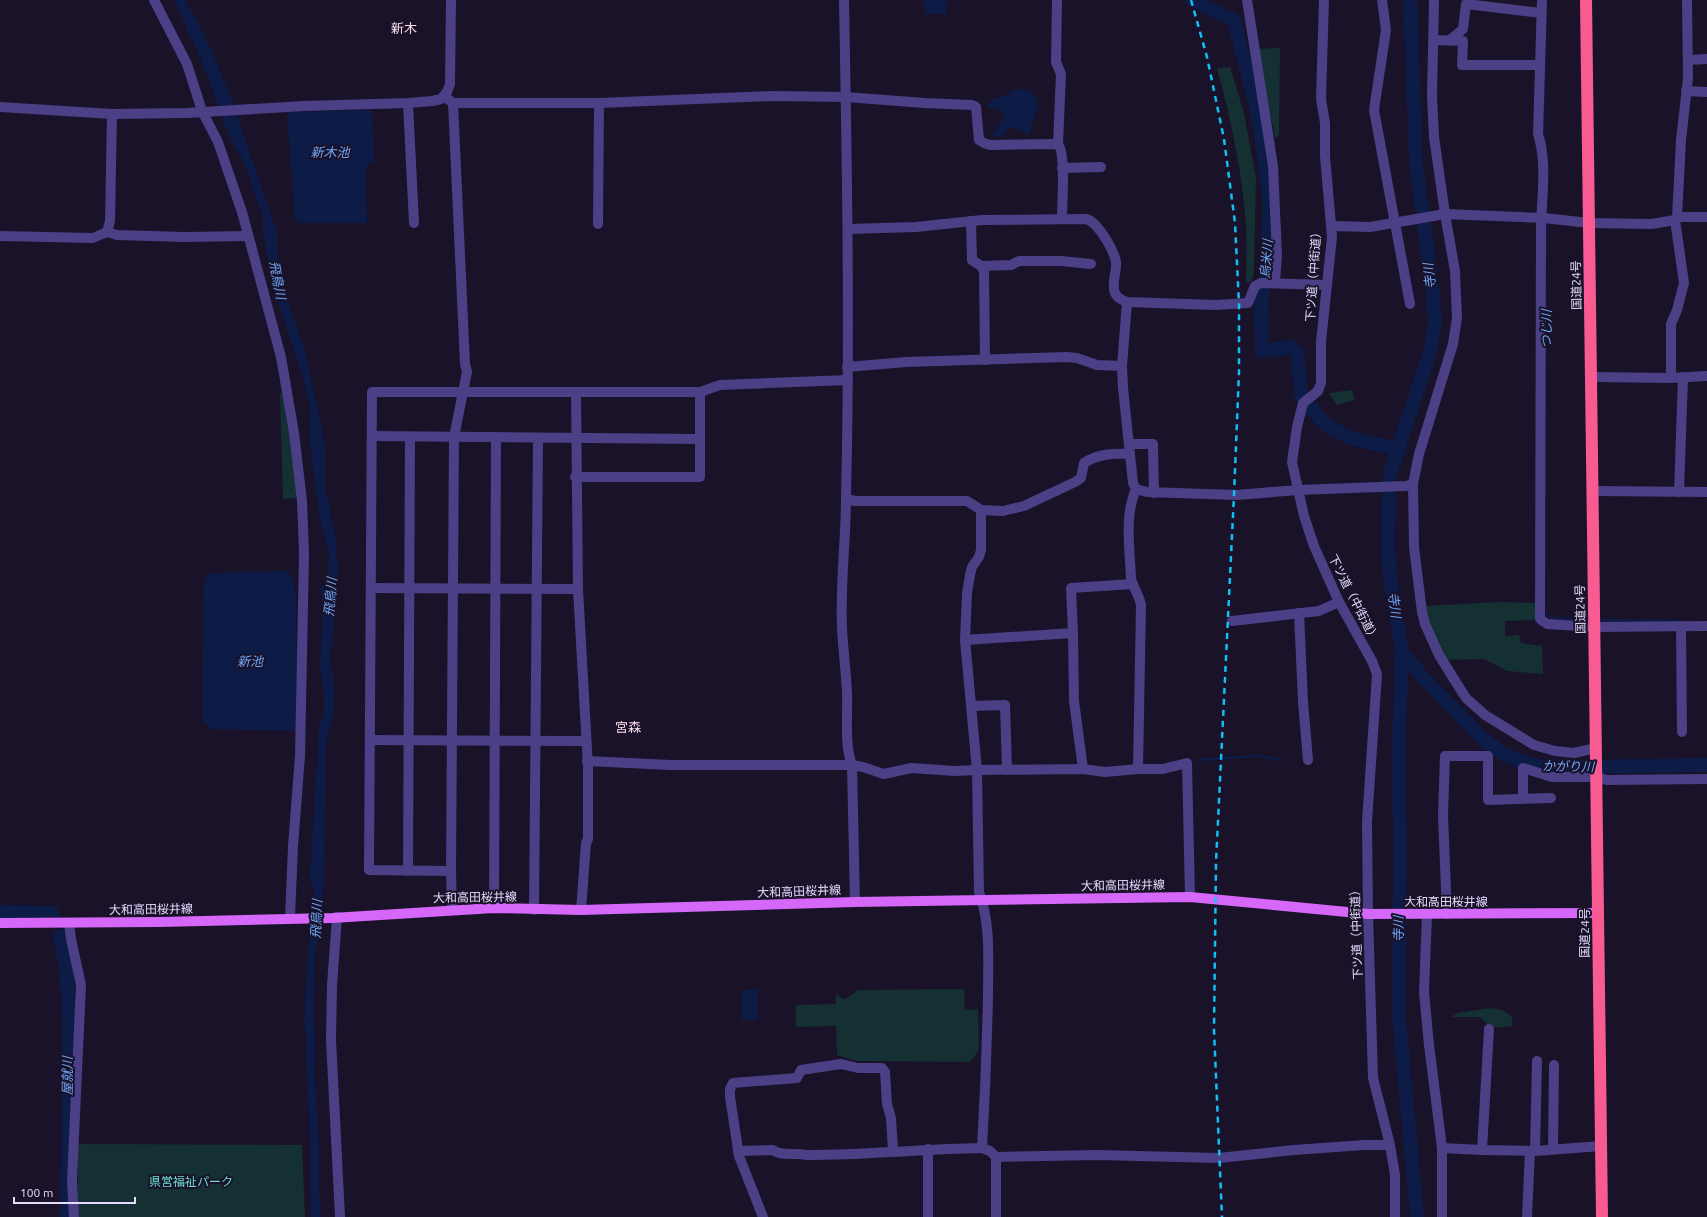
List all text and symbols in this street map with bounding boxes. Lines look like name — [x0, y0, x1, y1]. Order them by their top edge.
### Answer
district label: 新木 — [391, 21, 417, 35]
water label: 新木池 — [310, 145, 351, 159]
street label: 下ツ道（中街道） — [1303, 226, 1323, 322]
water label: 烏米川 — [1257, 237, 1275, 279]
water label: 飛鳥川 — [267, 260, 289, 302]
water label: 寺川 — [1420, 260, 1438, 290]
street label: 国道24号 — [1569, 260, 1583, 310]
water label: つじ川 — [1539, 308, 1553, 349]
street label: 下ツ道（中街道） — [1326, 552, 1382, 644]
water label: 飛鳥川 — [321, 575, 339, 617]
street label: 国道24号 — [1573, 584, 1587, 634]
water label: 寺川 — [1386, 591, 1404, 621]
water label: 新池 — [237, 654, 265, 668]
district label: 宮森 — [615, 720, 641, 734]
water label: かがり川 — [1542, 759, 1596, 773]
street label: 大和高田桜井線 — [1081, 878, 1165, 892]
street label: 大和高田桜井線 — [757, 883, 841, 899]
street label: 下ツ道（中街道） — [1348, 884, 1364, 980]
street label: 大和高田桜井線 — [433, 890, 517, 904]
street label: 大和高田桜井線 — [1404, 895, 1488, 908]
water label: 飛鳥川 — [308, 897, 324, 939]
street label: 大和高田桜井線 — [109, 902, 193, 916]
street label: 国道24号 — [1578, 908, 1591, 958]
water label: 寺川 — [1391, 914, 1405, 942]
water label: 屋就川 — [60, 1055, 74, 1096]
park label: 県営福祉パーク — [149, 1175, 233, 1188]
scale bar — [14, 1179, 135, 1205]
text: 100 m — [20, 1186, 53, 1199]

